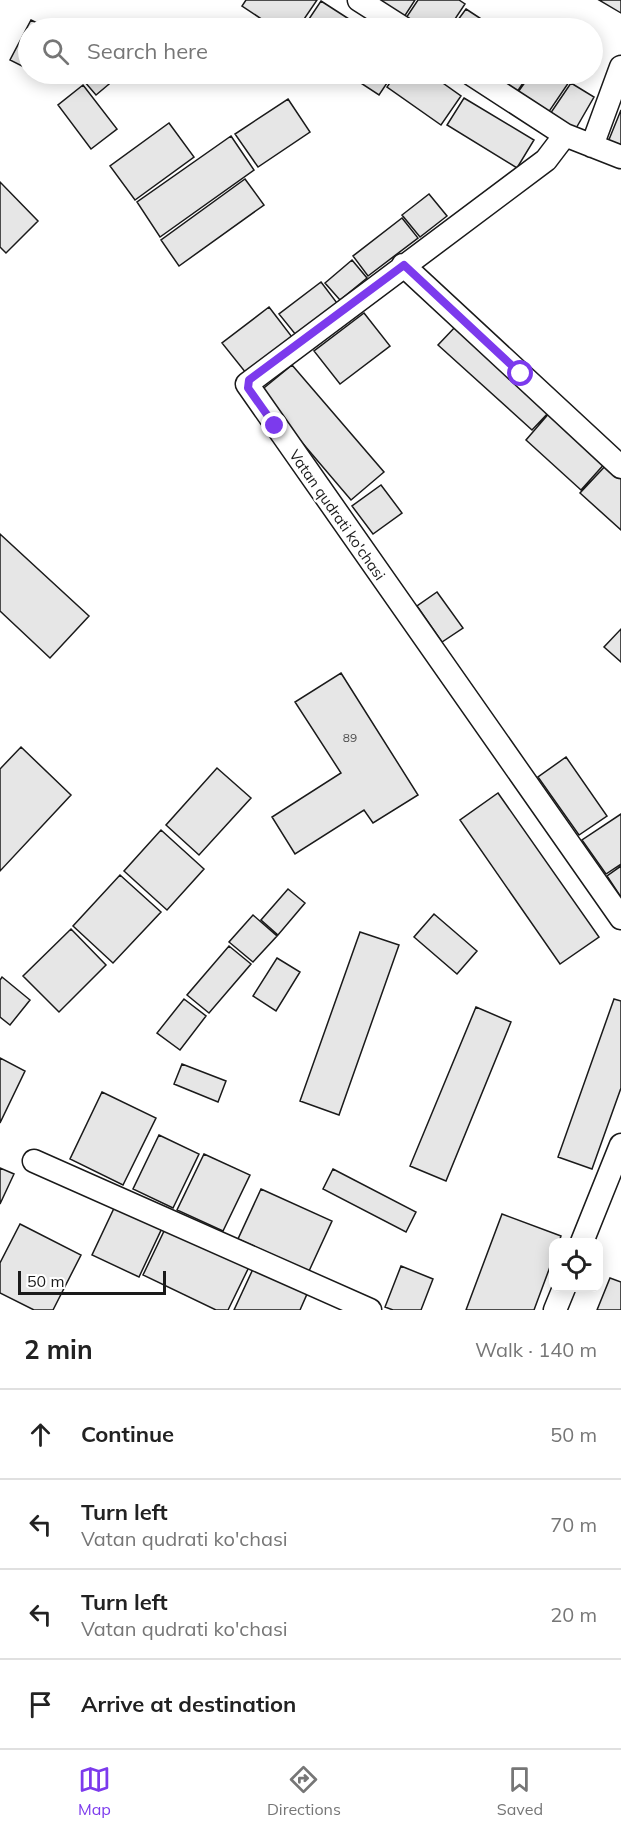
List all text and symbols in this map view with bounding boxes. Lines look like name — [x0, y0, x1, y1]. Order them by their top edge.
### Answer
search box — [18, 18, 603, 84]
icon: search — [39, 35, 72, 68]
text: Search here — [87, 37, 208, 65]
route start — [507, 360, 533, 386]
route end — [261, 412, 287, 438]
street label: Vatan qudrati ko'chasi — [285, 446, 390, 584]
house number: 89 — [343, 730, 357, 745]
map controls — [549, 1238, 603, 1292]
button: locate — [549, 1238, 603, 1292]
scale bar — [18, 1268, 166, 1296]
text: 50 m — [27, 1271, 64, 1291]
text: 2 min — [24, 1333, 93, 1366]
text: Walk · 140 m — [475, 1337, 597, 1362]
icon: ahead — [24, 1418, 57, 1451]
text: Continue — [81, 1420, 174, 1448]
text: 50 m — [550, 1422, 597, 1447]
text: Turn left — [81, 1498, 168, 1526]
icon: left — [24, 1508, 57, 1541]
text: 70 m — [550, 1512, 597, 1537]
text: Vatan qudrati ko'chasi — [81, 1526, 288, 1551]
text: Turn left — [81, 1588, 168, 1616]
icon: left — [24, 1598, 57, 1631]
text: 20 m — [550, 1602, 597, 1627]
text: Vatan qudrati ko'chasi — [81, 1616, 288, 1641]
icon: arrive — [24, 1688, 57, 1721]
text: Arrive at destination — [81, 1690, 296, 1718]
tab: Map — [78, 1763, 111, 1819]
tab: Directions — [267, 1763, 341, 1819]
tab: Saved — [497, 1763, 543, 1819]

